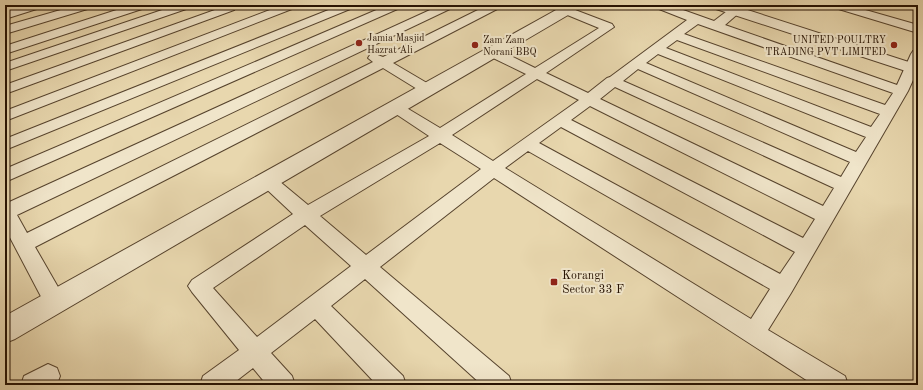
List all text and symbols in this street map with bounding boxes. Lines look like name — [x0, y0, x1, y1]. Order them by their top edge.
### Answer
place label: Jamia Masjid Hazrat Ali — [367, 33, 425, 55]
place label: Zam Zam Norani BBQ — [483, 35, 536, 57]
place label: UNITED POULTRY TRADING PVT LIMITED — [765, 35, 887, 57]
marker: Jamia Masjid Hazrat Ali — [354, 38, 364, 48]
marker: Zam Zam Norani BBQ — [470, 40, 480, 50]
marker: UNITED POULTRY TRADING PVT LIMITED — [889, 40, 899, 50]
place label: Korangi Sector 33 F — [562, 270, 624, 296]
marker: Korangi Sector 33 F — [549, 277, 559, 287]

